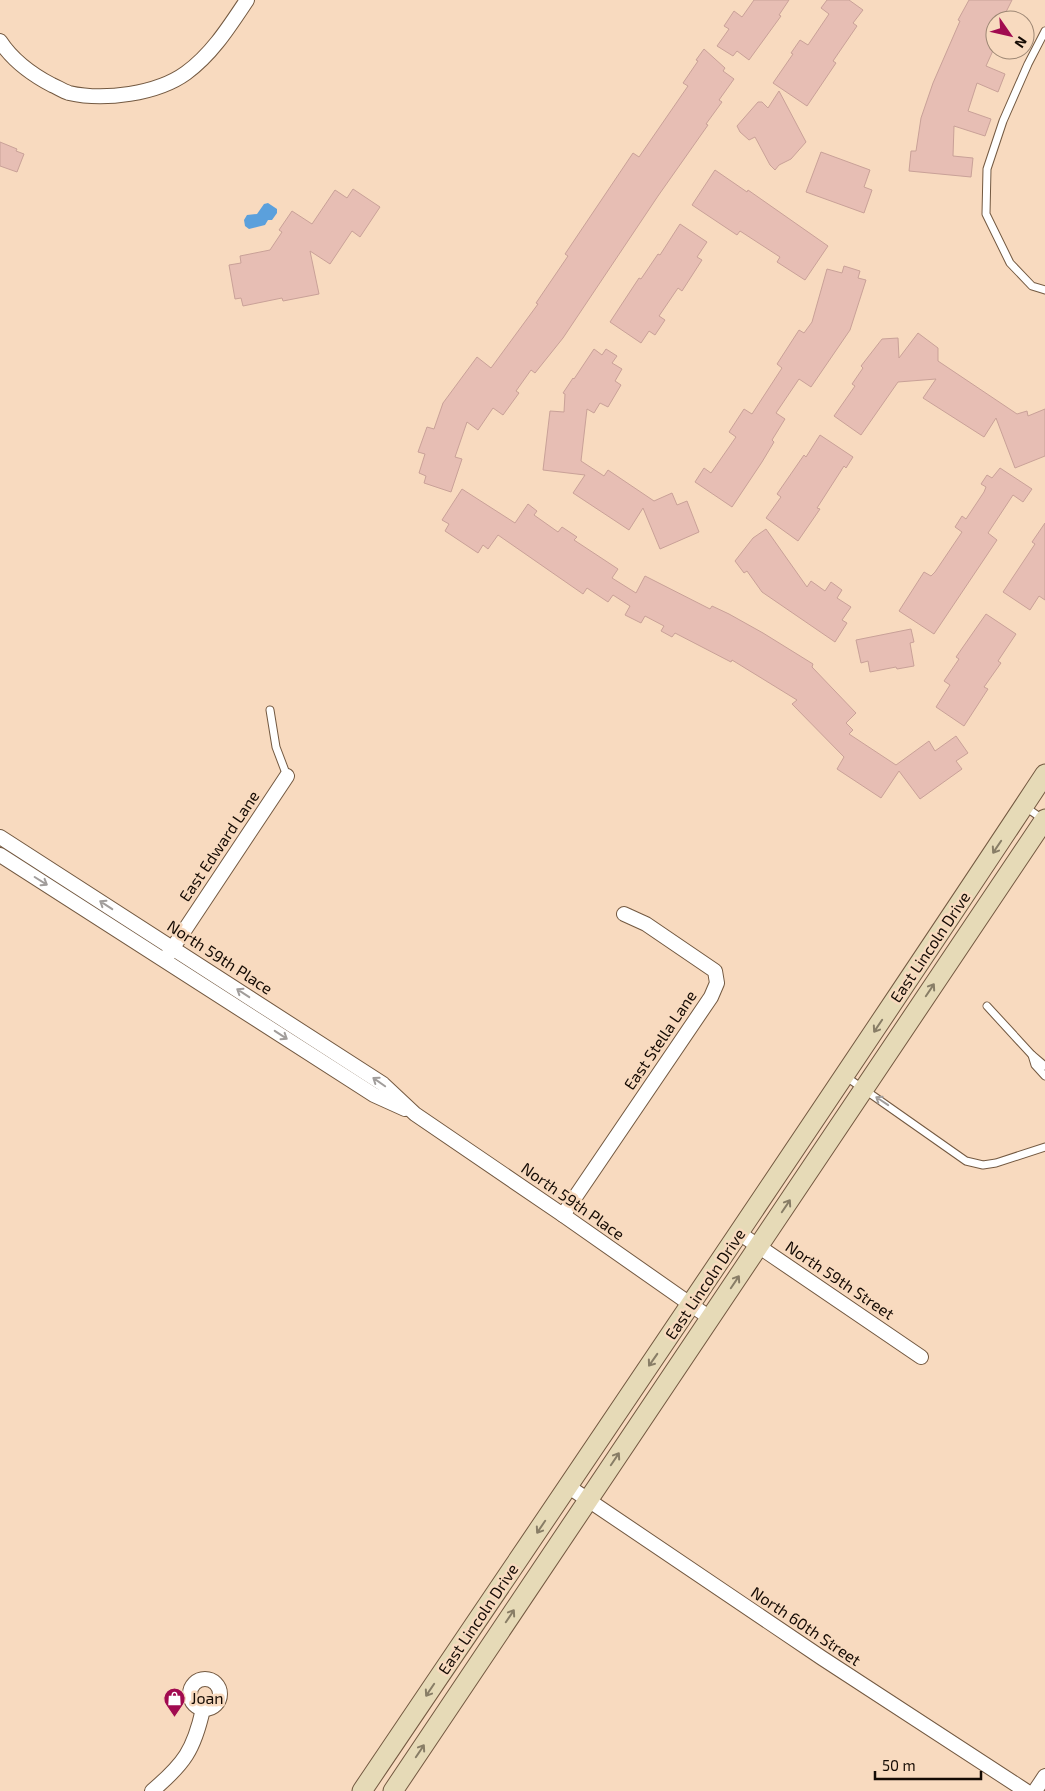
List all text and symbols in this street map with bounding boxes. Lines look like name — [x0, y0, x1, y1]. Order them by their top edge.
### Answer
north arrow — [985, 10, 1035, 60]
text: N — [1011, 34, 1031, 51]
street label: East Edward Lane — [175, 787, 263, 905]
one-way arrow — [992, 839, 1002, 853]
one-way arrow — [34, 876, 48, 886]
street label: East Lincoln Drive — [886, 888, 974, 1006]
one-way arrow — [100, 900, 114, 910]
street label: North 59th Place — [164, 915, 276, 998]
one-way arrow — [925, 984, 935, 998]
street label: East Stella Lane — [619, 986, 700, 1093]
one-way arrow — [236, 988, 250, 998]
one-way arrow — [873, 1018, 883, 1032]
one-way arrow — [273, 1031, 287, 1041]
one-way arrow — [372, 1077, 386, 1087]
one-way arrow — [875, 1096, 889, 1107]
street label: North 59th Place — [518, 1158, 629, 1243]
one-way arrow — [781, 1199, 791, 1213]
street label: East Lincoln Drive — [661, 1225, 749, 1343]
street label: North 59th Street — [782, 1236, 898, 1323]
one-way arrow — [729, 1275, 740, 1289]
one-way arrow — [648, 1353, 658, 1367]
one-way arrow — [610, 1453, 620, 1467]
one-way arrow — [536, 1520, 546, 1534]
street label: East Lincoln Drive — [434, 1560, 522, 1678]
street label: North 60th Street — [748, 1582, 865, 1669]
one-way arrow — [506, 1609, 516, 1623]
one-way arrow — [425, 1683, 435, 1697]
shop icon: Joan — [163, 1686, 187, 1717]
place label: Joan — [191, 1688, 224, 1707]
one-way arrow — [415, 1744, 425, 1758]
scale bar — [875, 1748, 981, 1780]
text: 50 m — [882, 1756, 916, 1774]

